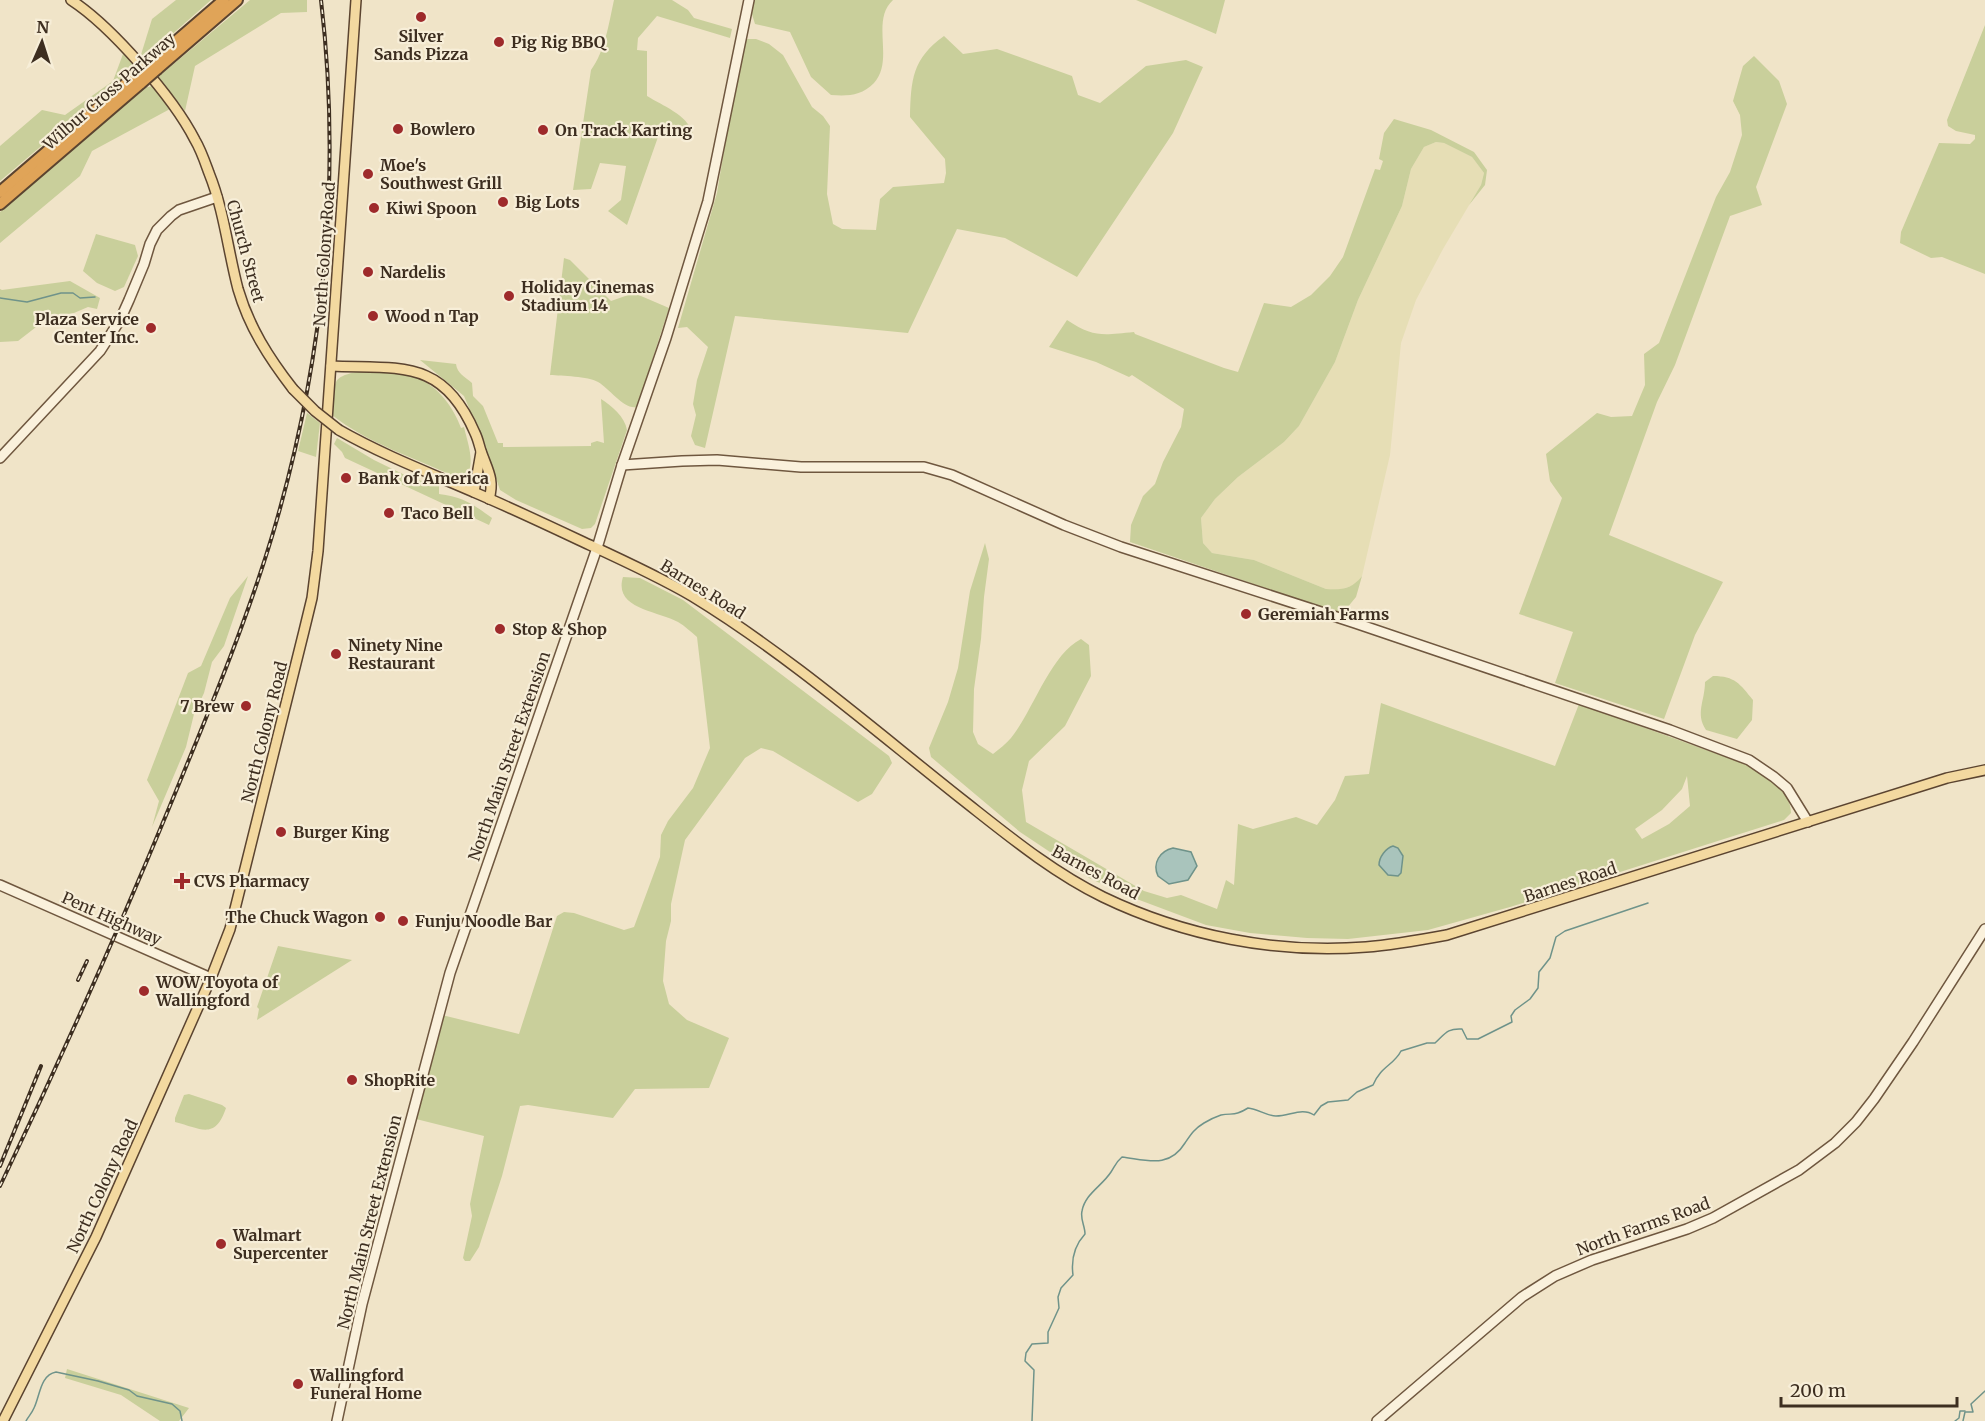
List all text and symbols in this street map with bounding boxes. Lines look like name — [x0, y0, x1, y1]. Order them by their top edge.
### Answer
marker: Silver Sands Pizza — [414, 10, 428, 24]
north arrow — [12, 12, 72, 72]
text: N — [36, 17, 50, 37]
place label: Silver Sands Pizza — [374, 26, 468, 64]
street label: Wilbur Cross Parkway — [38, 28, 180, 155]
place label: Pig Rig BBQ — [511, 32, 607, 52]
marker: Pig Rig BBQ — [492, 35, 506, 49]
place label: Bowlero — [410, 119, 476, 139]
place label: On Track Karting — [555, 120, 692, 140]
marker: Bowlero — [391, 122, 405, 136]
marker: On Track Karting — [536, 123, 550, 137]
place label: Moe's Southwest Grill — [380, 155, 502, 193]
marker: Moe's Southwest Grill — [361, 167, 375, 181]
street label: North Colony Road — [309, 181, 339, 327]
place label: Big Lots — [515, 192, 580, 212]
marker: Big Lots — [496, 195, 510, 209]
street label: Church Street — [223, 198, 269, 305]
place label: Kiwi Spoon — [386, 198, 477, 218]
marker: Kiwi Spoon — [367, 201, 381, 215]
place label: Nardelis — [380, 262, 446, 282]
marker: Nardelis — [361, 265, 375, 279]
place label: Holiday Cinemas Stadium 14 — [521, 277, 654, 315]
marker: Holiday Cinemas Stadium 14 — [502, 289, 516, 303]
place label: Wood n Tap — [384, 306, 479, 326]
place label: Plaza Service Center Inc. — [35, 309, 139, 347]
marker: Wood n Tap — [366, 309, 380, 323]
marker: Plaza Service Center Inc. — [144, 321, 158, 335]
place label: Bank of America — [358, 468, 489, 488]
marker: Bank of America — [339, 471, 353, 485]
place label: Taco Bell — [401, 503, 473, 523]
marker: Taco Bell — [382, 506, 396, 520]
street label: Barnes Road — [657, 555, 750, 623]
place label: Geremiah Farms — [1258, 604, 1389, 624]
marker: Geremiah Farms — [1239, 607, 1253, 621]
place label: Stop & Shop — [512, 619, 607, 639]
marker: Stop & Shop — [493, 622, 507, 636]
place label: Ninety Nine Restaurant — [348, 635, 443, 673]
marker: Ninety Nine Restaurant — [329, 647, 343, 661]
street label: North Main Street Extension — [464, 648, 554, 863]
street label: North Colony Road — [237, 659, 291, 805]
place label: 7 Brew — [180, 696, 234, 716]
marker: 7 Brew — [239, 699, 253, 713]
place label: Burger King — [293, 822, 389, 842]
marker: Burger King — [274, 825, 288, 839]
street label: Barnes Road — [1049, 841, 1144, 904]
street label: Barnes Road — [1521, 857, 1619, 906]
place label: CVS Pharmacy — [194, 871, 310, 891]
marker: CVS Pharmacy — [175, 874, 189, 888]
street label: Pent Highway — [59, 887, 166, 949]
place label: The Chuck Wagon — [225, 907, 368, 927]
marker: The Chuck Wagon — [373, 910, 387, 924]
place label: Funju Noodle Bar — [415, 911, 553, 931]
marker: Funju Noodle Bar — [396, 914, 410, 928]
place label: WOW Toyota of Wallingford — [155, 972, 279, 1010]
marker: WOW Toyota of Wallingford — [137, 984, 151, 998]
place label: ShopRite — [364, 1070, 435, 1090]
marker: ShopRite — [345, 1073, 359, 1087]
street label: North Main Street Extension — [333, 1112, 405, 1331]
street label: North Colony Road — [62, 1116, 142, 1256]
street label: North Farms Road — [1574, 1192, 1713, 1259]
place label: Walmart Supercenter — [232, 1225, 329, 1263]
marker: Walmart Supercenter — [214, 1237, 228, 1251]
place label: Wallingford Funeral Home — [309, 1365, 422, 1403]
scale bar — [1781, 1370, 1956, 1408]
marker: Wallingford Funeral Home — [291, 1377, 305, 1391]
text: 200 m — [1790, 1379, 1846, 1402]

